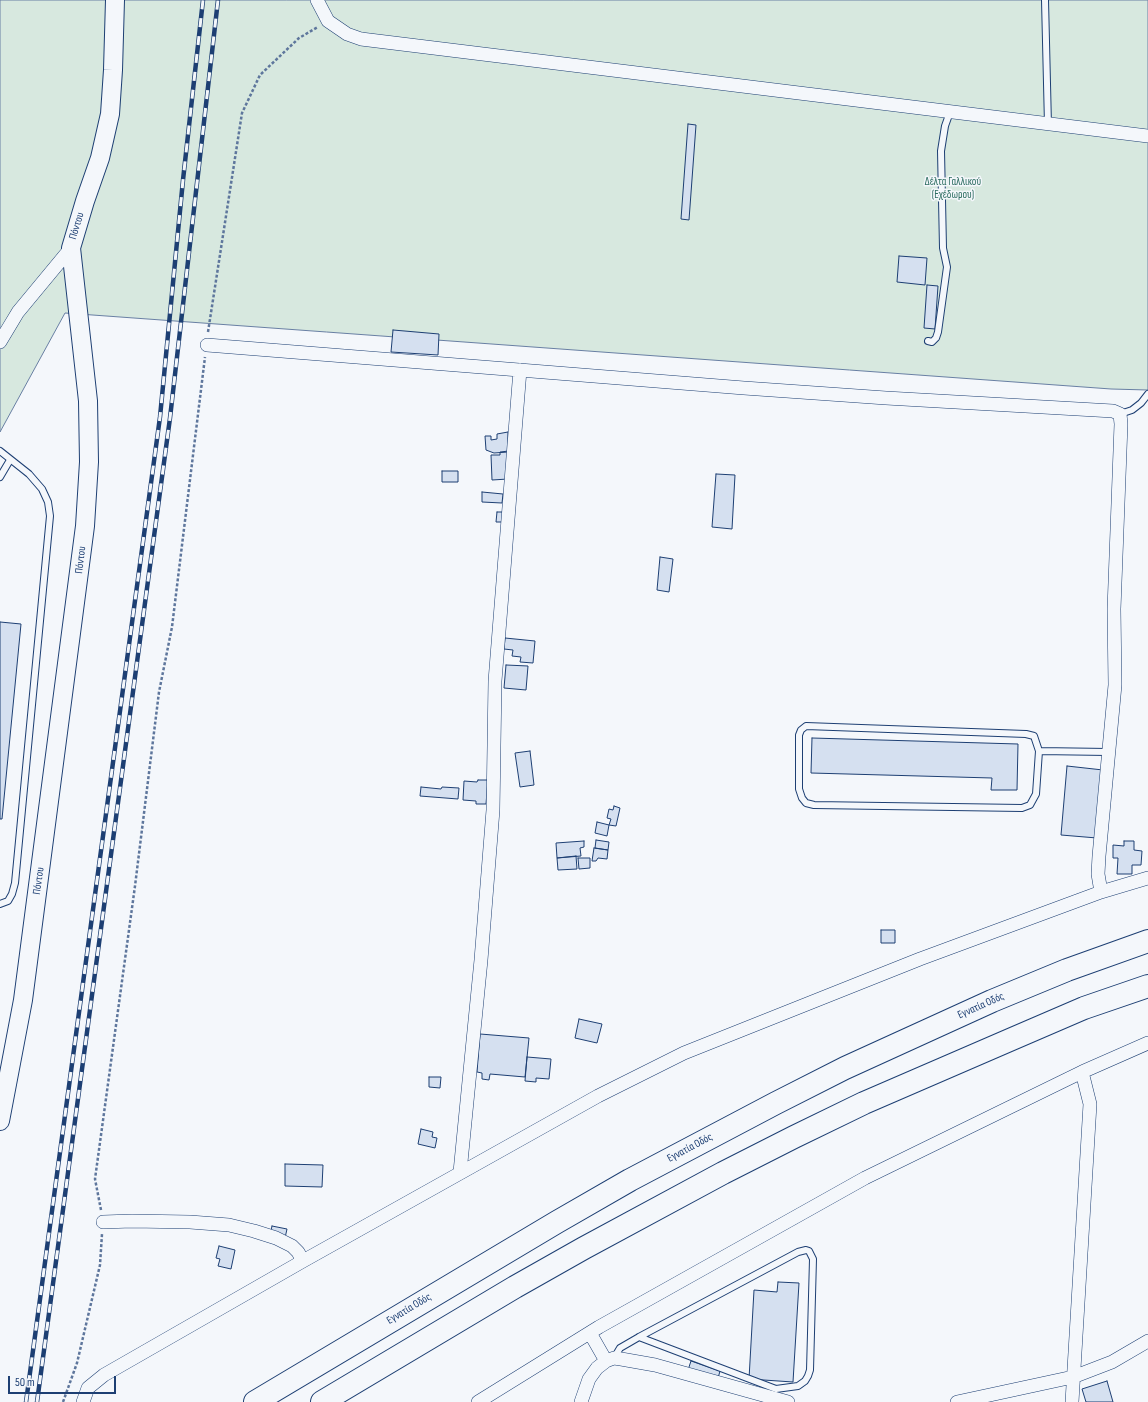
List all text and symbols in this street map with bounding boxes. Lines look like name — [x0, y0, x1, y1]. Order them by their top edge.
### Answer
park label: Δέλτα Γαλλικού (Εχέδωρου) — [925, 175, 981, 201]
street label: Πόντου — [67, 211, 87, 241]
street label: Πόντου — [73, 545, 89, 575]
street label: Πόντου — [31, 866, 47, 896]
street label: Εγνατία Οδός — [956, 990, 1006, 1022]
street label: Εγνατία Οδός — [665, 1131, 715, 1165]
street label: Εγνατία Οδός — [384, 1291, 434, 1327]
scale bar — [10, 1368, 118, 1394]
text: 50 m — [15, 1375, 35, 1390]

